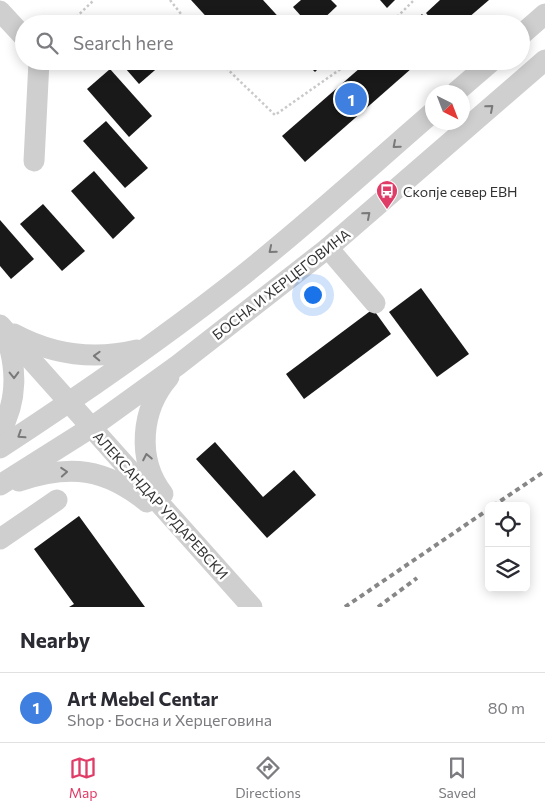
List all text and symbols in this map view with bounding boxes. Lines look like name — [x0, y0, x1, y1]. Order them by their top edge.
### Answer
search box — [15, 15, 530, 70]
icon: search — [33, 29, 61, 57]
text: Search here — [73, 31, 173, 54]
pin: 1 — [335, 80, 367, 118]
north arrow — [425, 85, 470, 130]
one-way arrow — [484, 105, 493, 114]
one-way arrow — [392, 139, 401, 148]
bus stop icon: Скопје север ЕВН — [375, 179, 399, 210]
place label: Скопје север ЕВН — [403, 183, 518, 200]
one-way arrow — [361, 212, 370, 220]
street label: БОСНА И ХЕРЦЕГОВИНА — [209, 225, 354, 343]
one-way arrow — [269, 244, 278, 253]
your location — [300, 282, 326, 308]
one-way arrow — [93, 350, 101, 361]
one-way arrow — [8, 372, 19, 380]
one-way arrow — [17, 428, 26, 438]
street label: АЛЕКСАНДАР УРДАРЕВСКИ — [90, 428, 232, 582]
one-way arrow — [142, 452, 153, 461]
one-way arrow — [60, 466, 68, 477]
map controls — [485, 502, 530, 592]
button: locate — [485, 502, 530, 547]
button: layers — [485, 547, 530, 592]
text: Nearby — [20, 627, 90, 652]
text: Art Mebel Centar — [67, 687, 218, 710]
text: 1 — [32, 698, 40, 717]
text: 80 m — [488, 698, 525, 717]
text: Shop · Босна и Херцеговина — [67, 710, 272, 729]
tab: Map — [69, 754, 98, 801]
tab: Directions — [235, 754, 301, 801]
tab: Saved — [438, 754, 476, 801]

